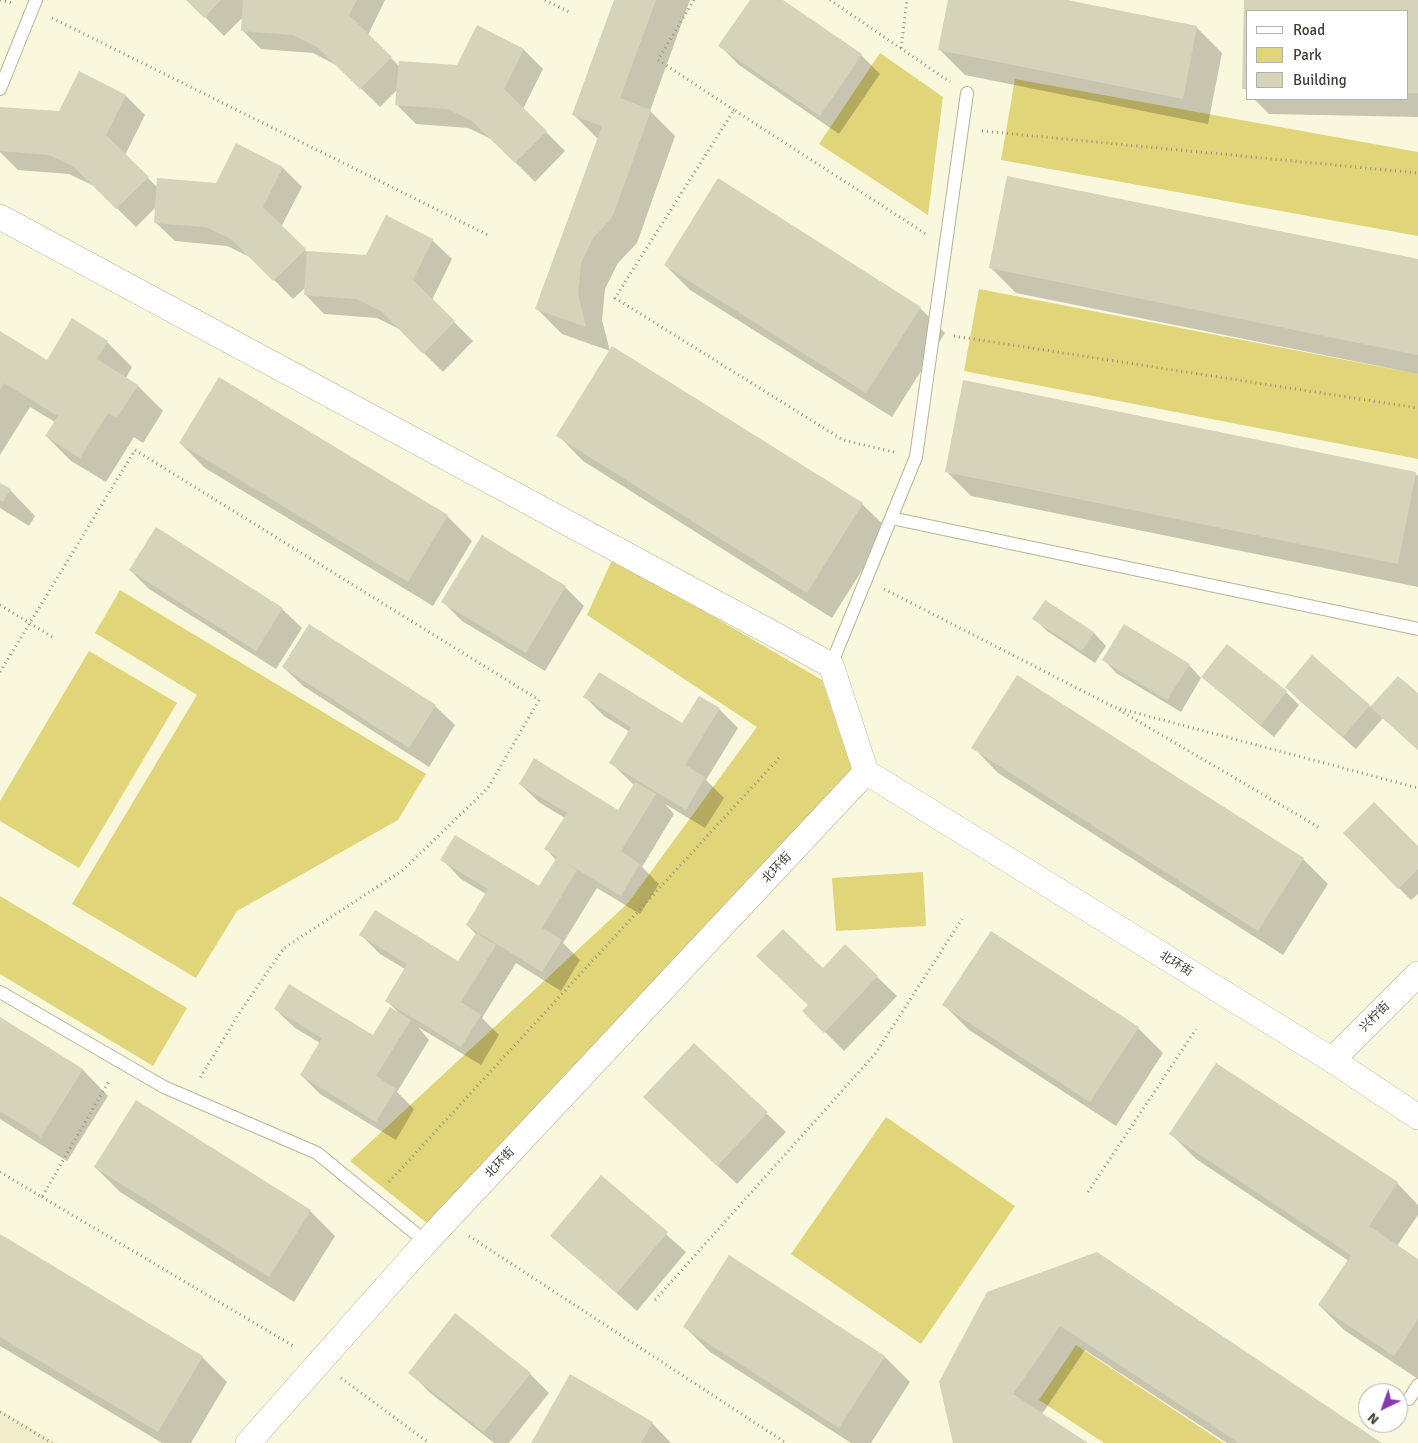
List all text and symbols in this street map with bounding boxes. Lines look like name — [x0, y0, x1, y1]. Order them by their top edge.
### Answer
legend — [1246, 10, 1408, 100]
text: Road — [1293, 21, 1325, 39]
text: Park — [1293, 46, 1322, 64]
text: Building — [1293, 71, 1347, 89]
street label: 北环街 — [759, 850, 795, 886]
street label: 北环街 — [1157, 948, 1195, 980]
street label: 兴柠街 — [1357, 999, 1393, 1035]
street label: 北环街 — [482, 1145, 518, 1181]
north arrow — [1358, 1383, 1408, 1433]
text: N — [1364, 1409, 1383, 1428]

